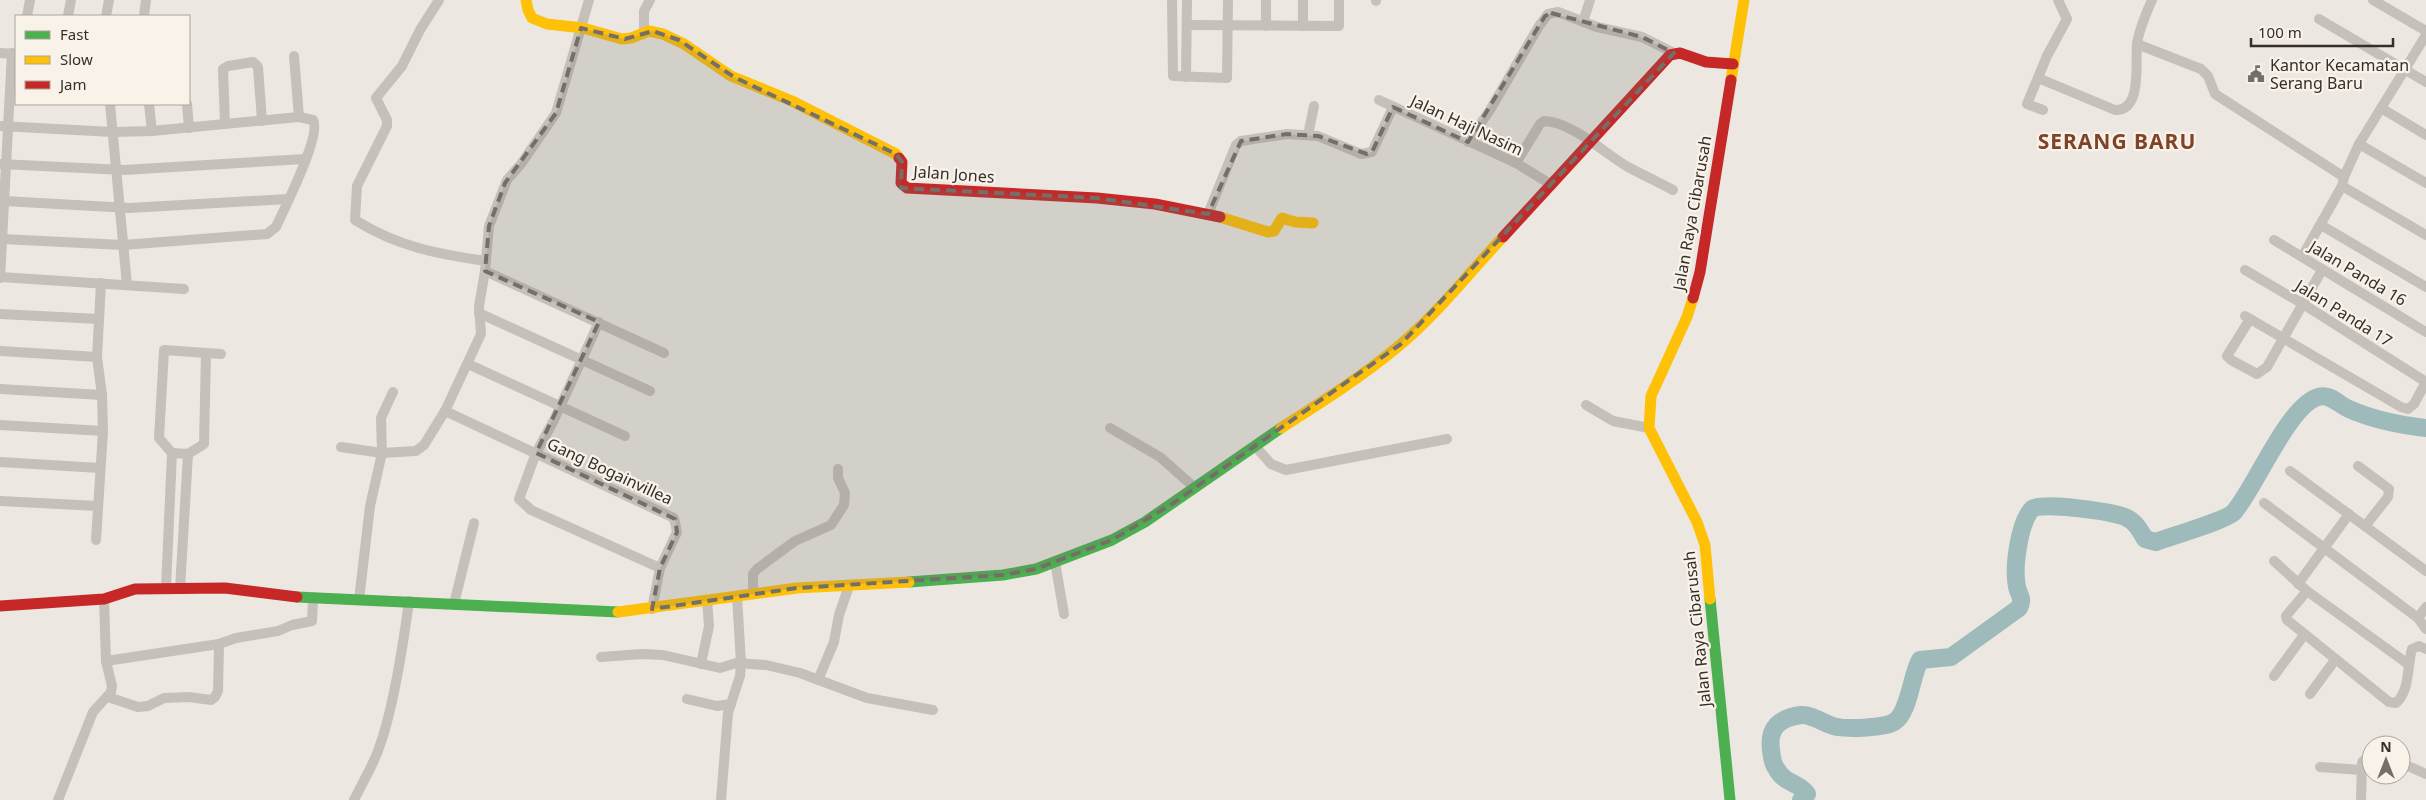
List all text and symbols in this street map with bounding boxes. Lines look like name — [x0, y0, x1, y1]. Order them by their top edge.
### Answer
legend — [15, 15, 190, 105]
scale bar — [2251, 15, 2394, 47]
text: 100 m — [2258, 22, 2302, 42]
text: Fast — [60, 24, 89, 44]
text: Slow — [60, 49, 93, 69]
place label: Kantor Kecamatan Serang Baru — [2270, 54, 2409, 94]
public building icon: Kantor Kecamatan Serang Baru — [2246, 64, 2266, 84]
text: Jam — [58, 74, 87, 94]
street label: Jalan Haji Nasim — [1405, 88, 1527, 161]
district label: SERANG BARU — [2038, 127, 2196, 155]
street label: Jalan Raya Cibarusah — [1667, 134, 1716, 294]
street label: Jalan Jones — [911, 160, 995, 188]
street label: Jalan Panda 16 — [2303, 234, 2411, 311]
street label: Jalan Panda 17 — [2290, 273, 2397, 352]
street label: Gang Bogainvillea — [544, 432, 676, 510]
street label: Jalan Raya Cibarusah — [1678, 550, 1716, 710]
north arrow — [2361, 735, 2411, 785]
text: N — [2380, 737, 2392, 756]

